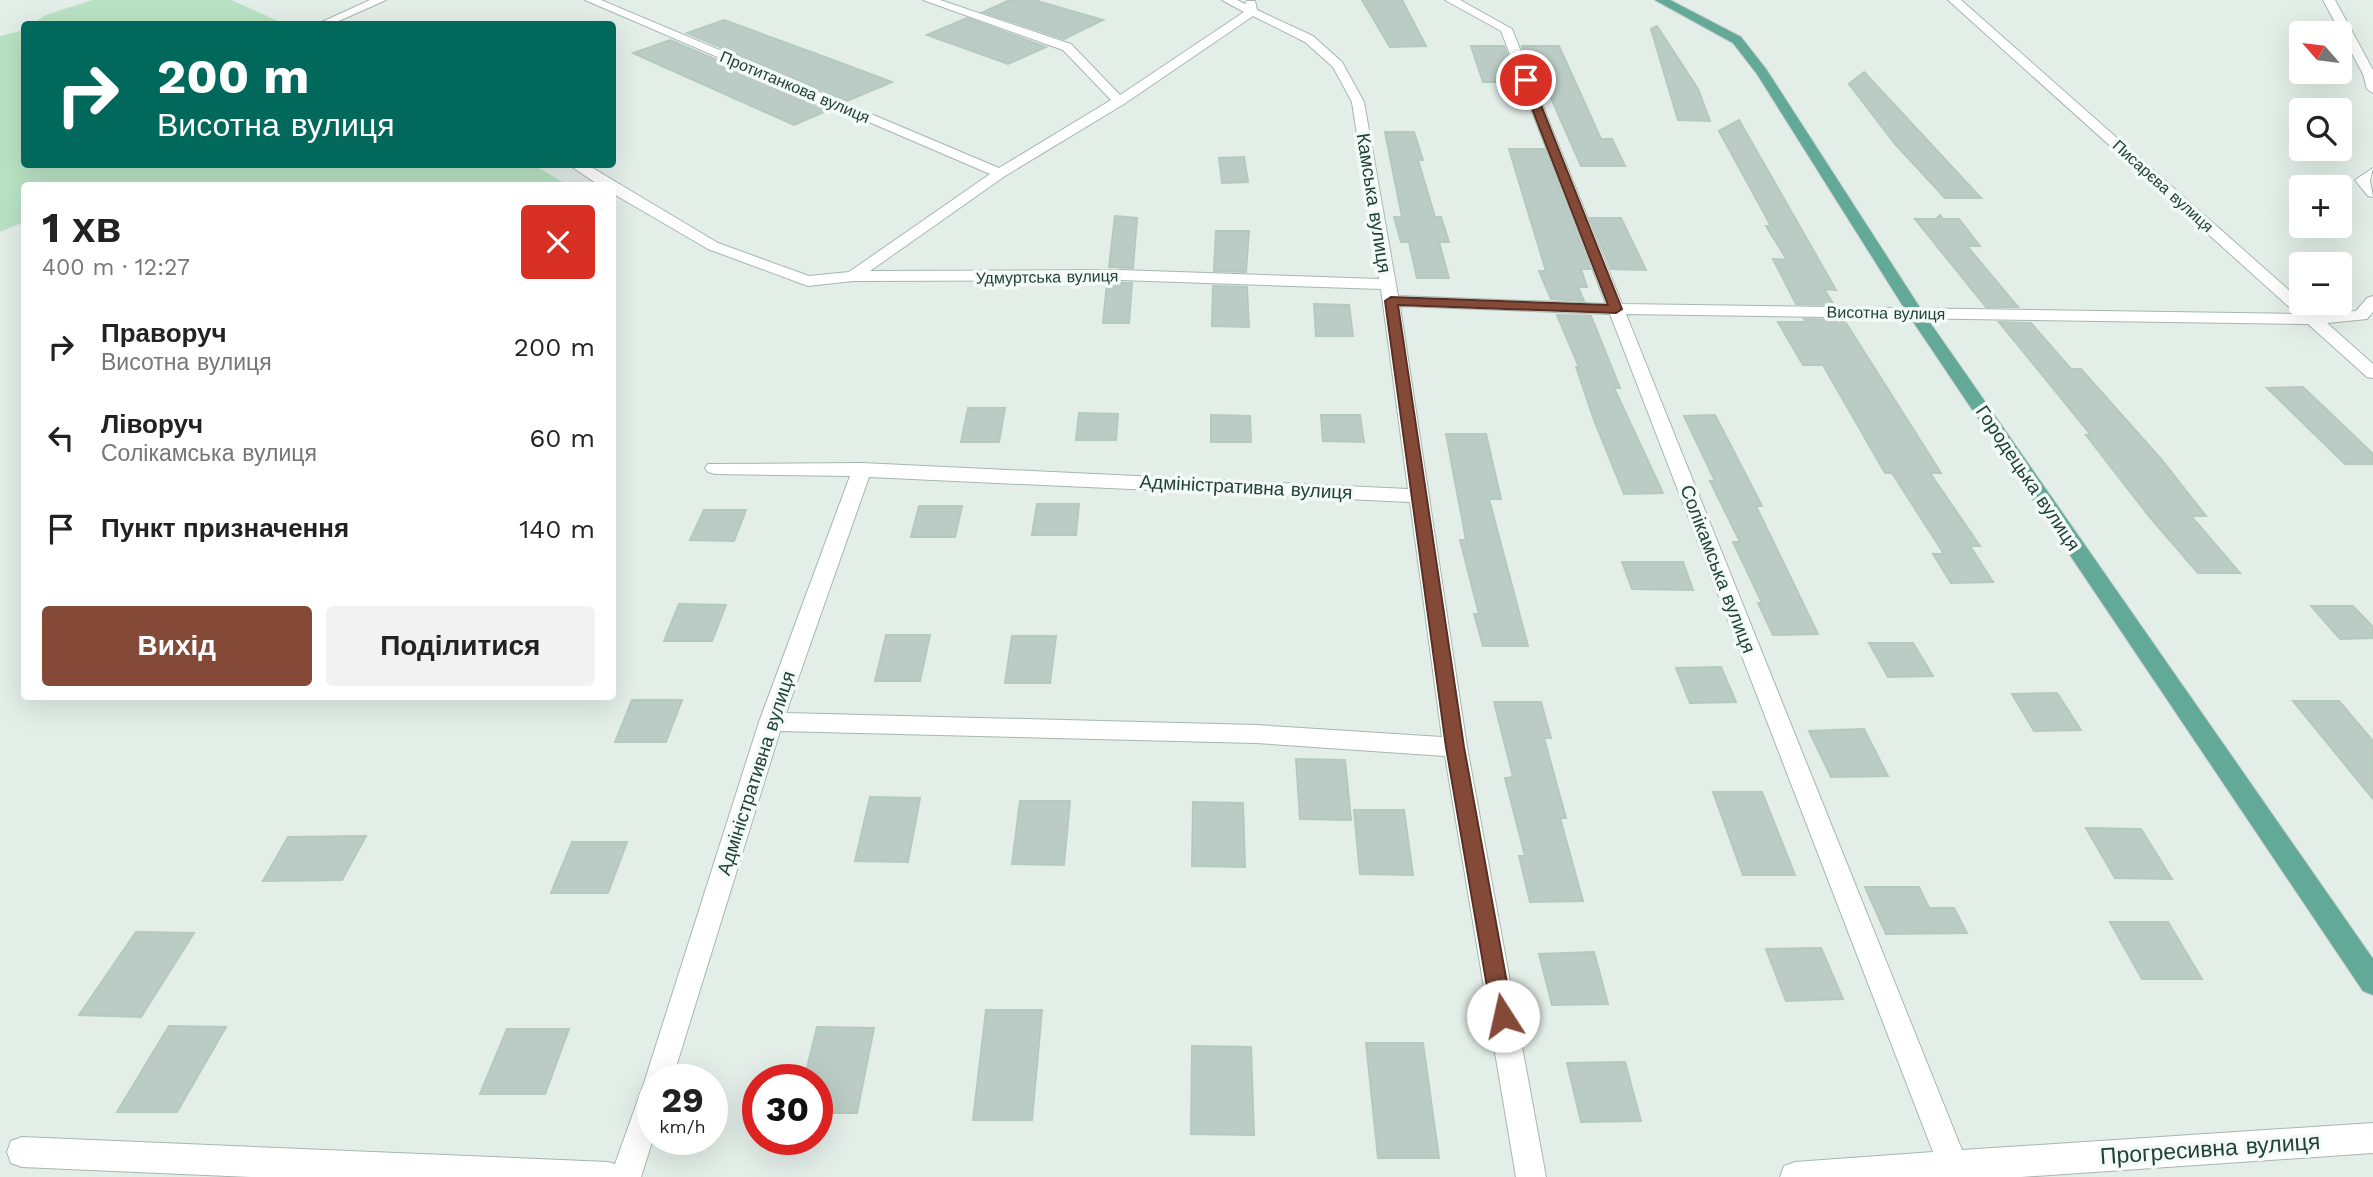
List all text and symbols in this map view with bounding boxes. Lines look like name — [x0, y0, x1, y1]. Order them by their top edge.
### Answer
north arrow — [2289, 21, 2352, 84]
map controls — [2289, 21, 2352, 315]
text: 200 m — [157, 47, 309, 105]
street label: Протитанкова вулиця — [717, 47, 873, 127]
icon: right — [42, 49, 133, 140]
pin — [1496, 50, 1556, 110]
icon: arrive — [1507, 61, 1545, 99]
button: search — [2289, 98, 2352, 161]
text: Висотна вулиця — [157, 106, 395, 144]
street label: Камська вулиця — [1352, 131, 1396, 275]
street label: Писарєва вулиця — [2109, 136, 2217, 236]
button: + — [2289, 175, 2352, 238]
text: 1 хв — [42, 203, 121, 252]
button: close — [521, 205, 595, 279]
button: − — [2289, 252, 2352, 315]
text: 400 m · 12:27 — [42, 254, 190, 281]
street label: Удмуртська вулиця — [975, 266, 1119, 288]
street label: Висотна вулиця — [1826, 302, 1946, 324]
text: Праворуч — [101, 318, 227, 348]
icon: right — [42, 328, 80, 366]
text: 200 m — [514, 332, 595, 362]
text: Висотна вулиця — [101, 349, 272, 376]
street label: Городецька вулиця — [1971, 401, 2085, 555]
text: Ліворуч — [101, 409, 203, 439]
icon: left — [42, 419, 80, 457]
text: 60 m — [529, 423, 595, 453]
text: Солікамська вулиця — [101, 440, 317, 467]
street label: Адміністративна вулиця — [1139, 470, 1353, 504]
street label: Солікамська вулиця — [1675, 482, 1761, 656]
icon: arrive — [42, 510, 80, 548]
text: Пункт призначення — [101, 513, 349, 543]
text: 140 m — [519, 514, 595, 544]
button: Вихід — [42, 606, 312, 686]
button: Поділитися — [326, 606, 595, 686]
street label: Адміністративна вулиця — [712, 668, 800, 878]
position arrow — [1466, 979, 1540, 1053]
speed limit sign: 30 — [742, 1064, 833, 1155]
text: 29 — [661, 1079, 704, 1121]
text: km/h — [659, 1116, 706, 1137]
street label: Прогресивна вулиця — [2099, 1128, 2321, 1170]

